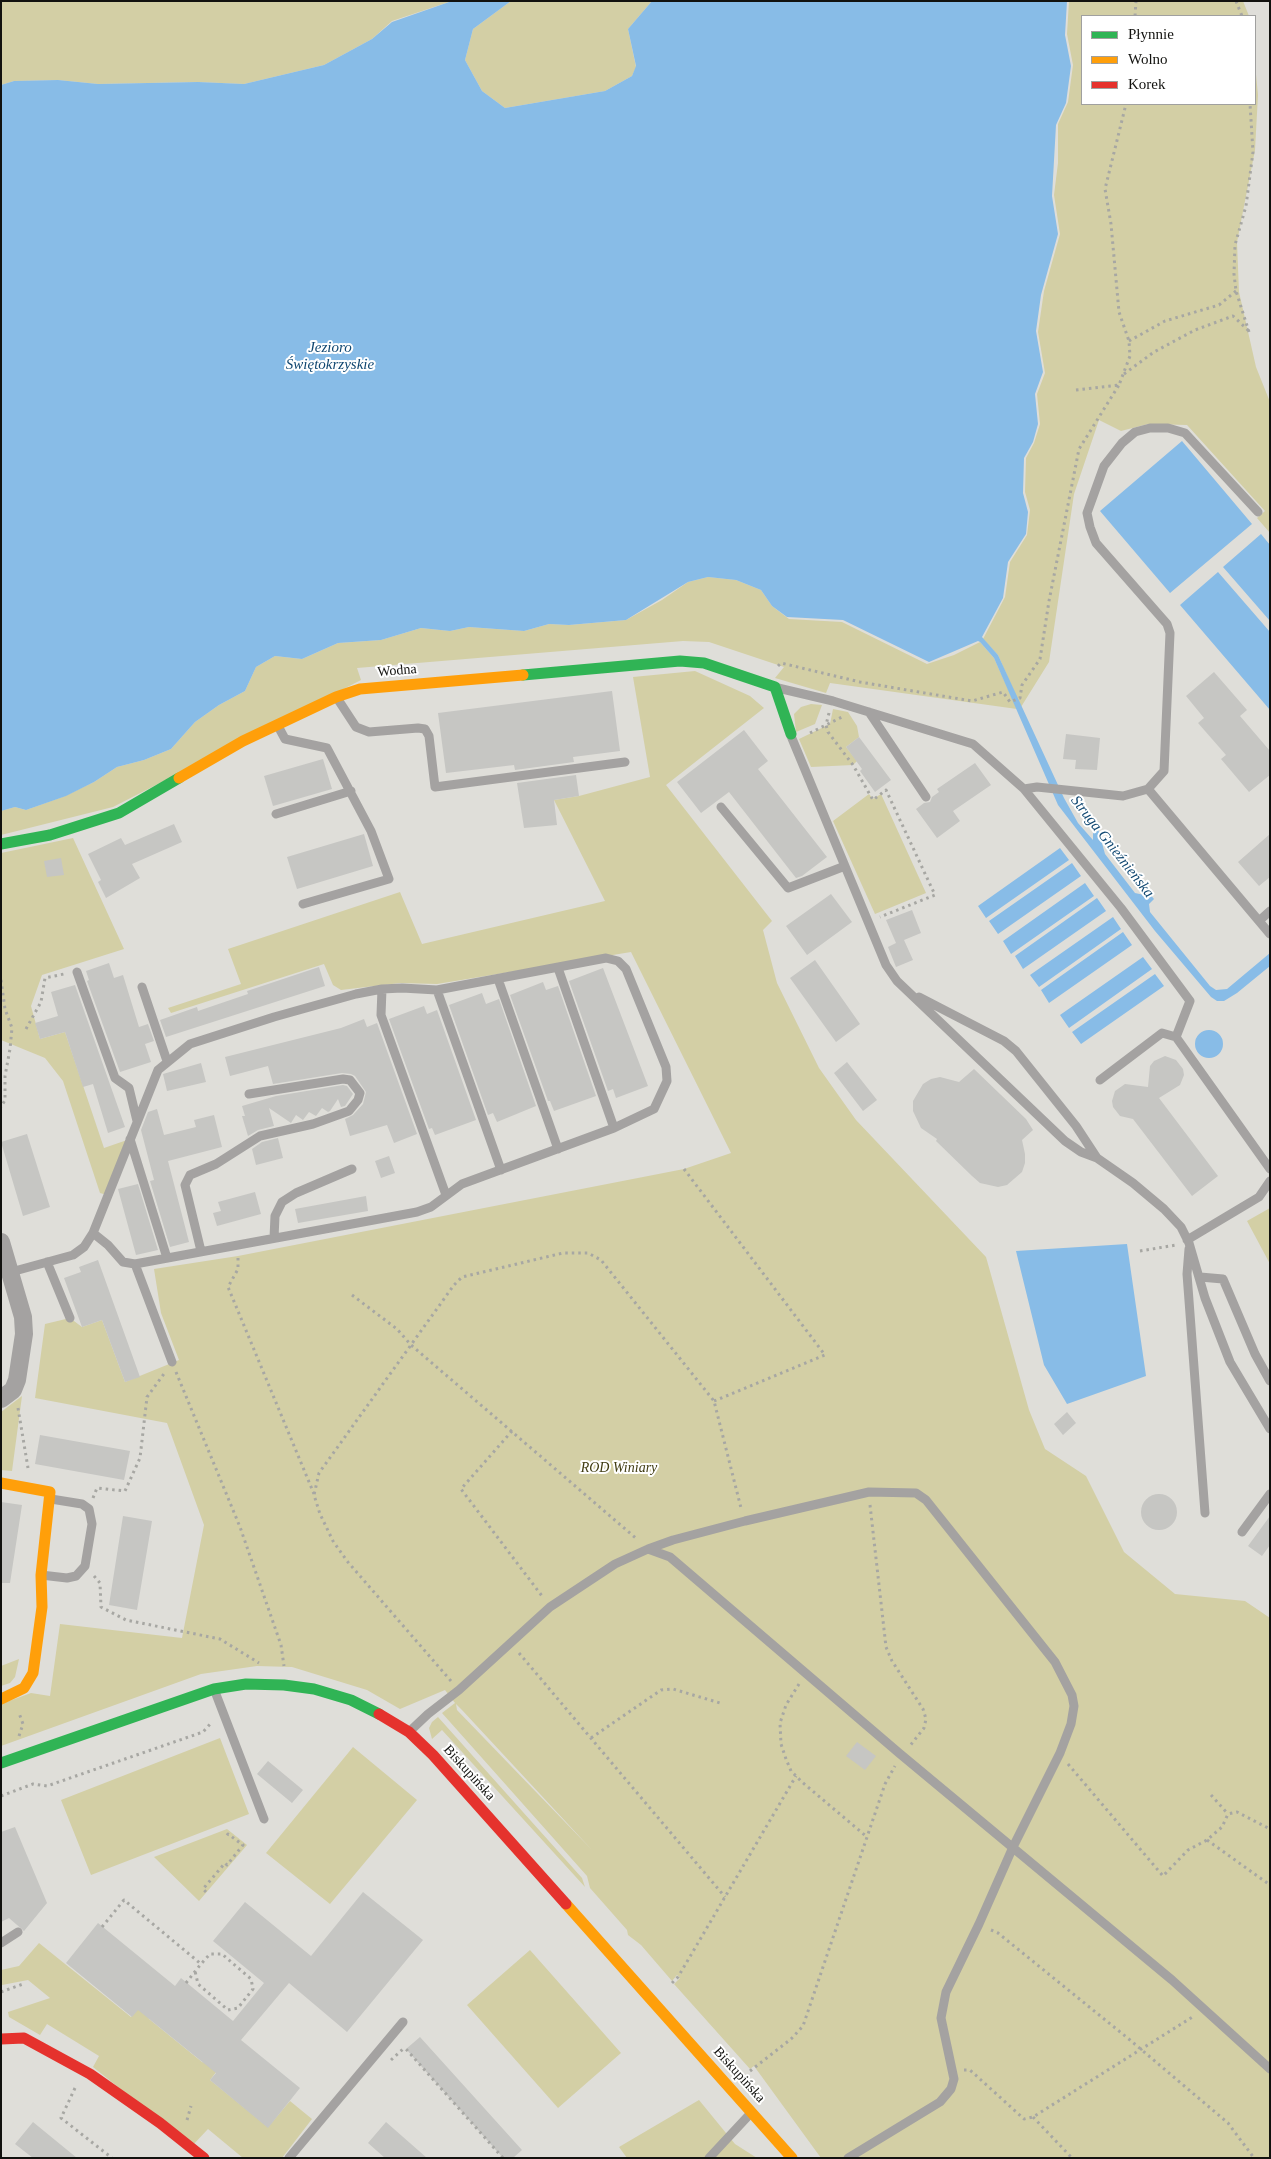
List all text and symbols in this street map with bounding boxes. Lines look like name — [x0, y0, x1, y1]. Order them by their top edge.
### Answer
legend — [1081, 15, 1256, 105]
text: Płynnie — [1128, 26, 1174, 42]
text: Wolno — [1128, 51, 1168, 67]
text: Korek — [1128, 76, 1166, 92]
water label: Jezioro Świętokrzyskie — [286, 339, 374, 374]
street label: Wodna — [377, 661, 417, 681]
water label: Struga Gnieźnieńska — [1067, 792, 1157, 902]
park label: ROD Winiary — [581, 1460, 657, 1476]
street label: Biskupińska — [440, 1742, 498, 1804]
street label: Biskupińska — [710, 2044, 768, 2106]

